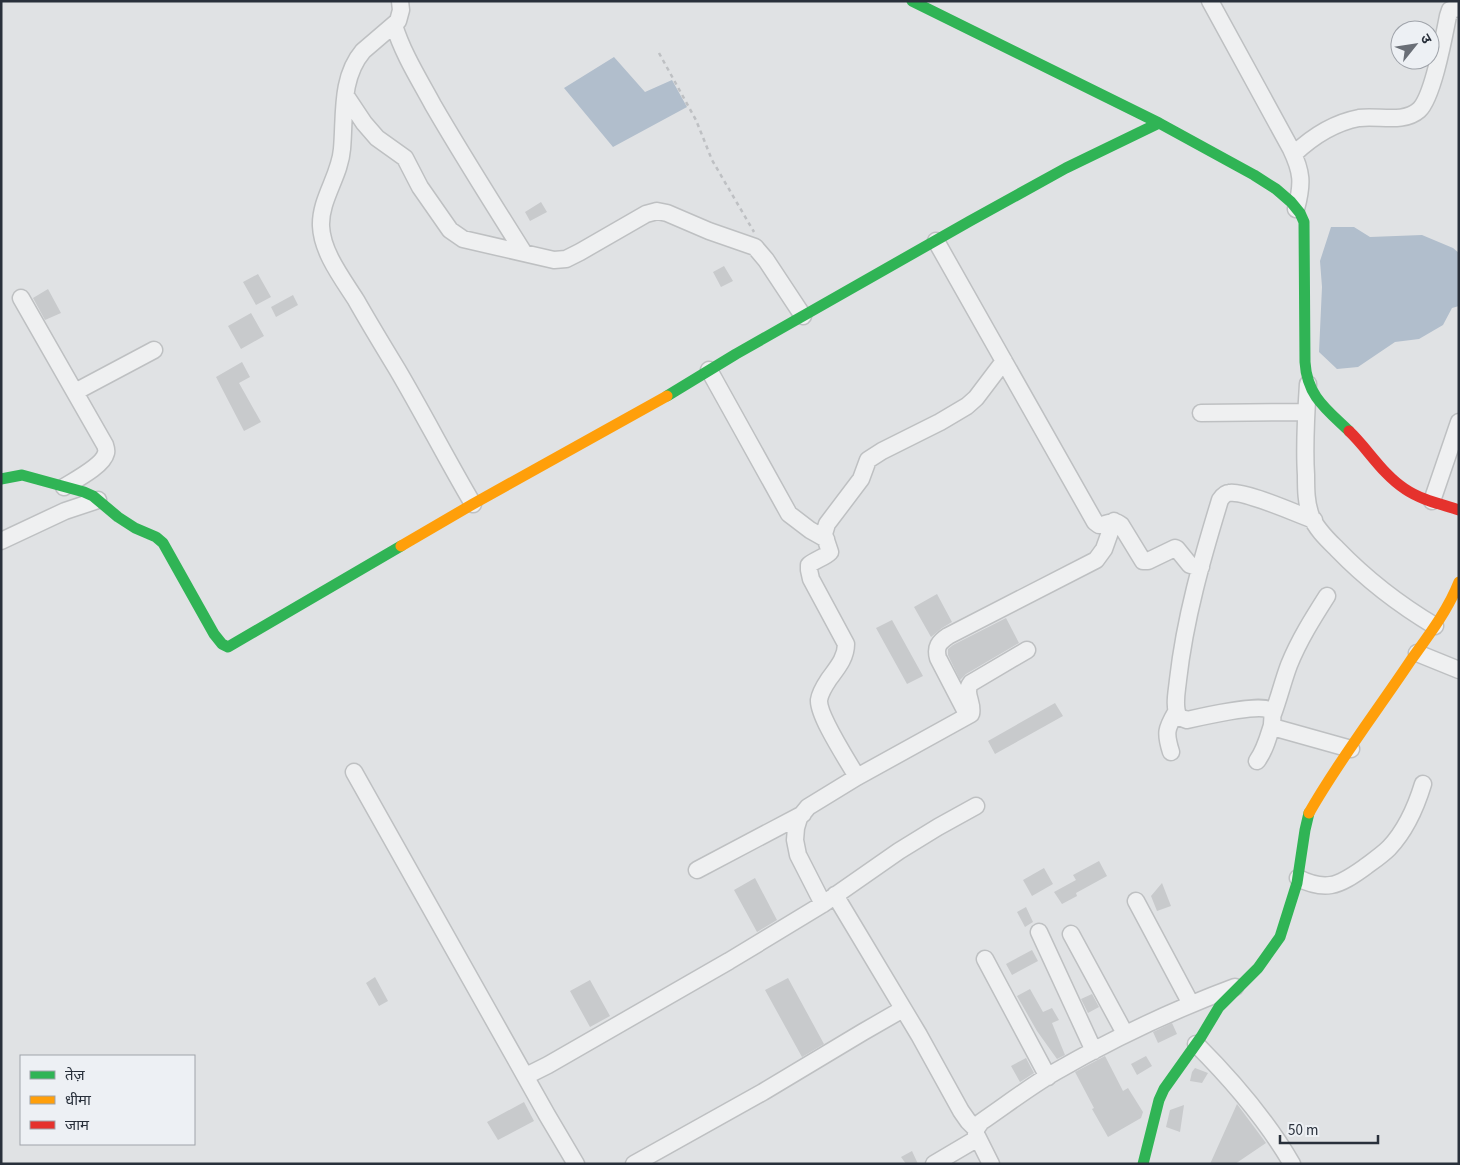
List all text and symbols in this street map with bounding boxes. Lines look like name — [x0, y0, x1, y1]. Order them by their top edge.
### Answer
north arrow — [1390, 20, 1440, 70]
text: उ — [1415, 30, 1437, 48]
legend — [20, 1055, 195, 1145]
text: तेज़ — [65, 1065, 86, 1086]
text: धीमा — [65, 1090, 92, 1111]
scale bar — [1280, 1112, 1378, 1144]
text: जाम — [65, 1115, 90, 1136]
text: 50 m — [1288, 1120, 1318, 1141]

